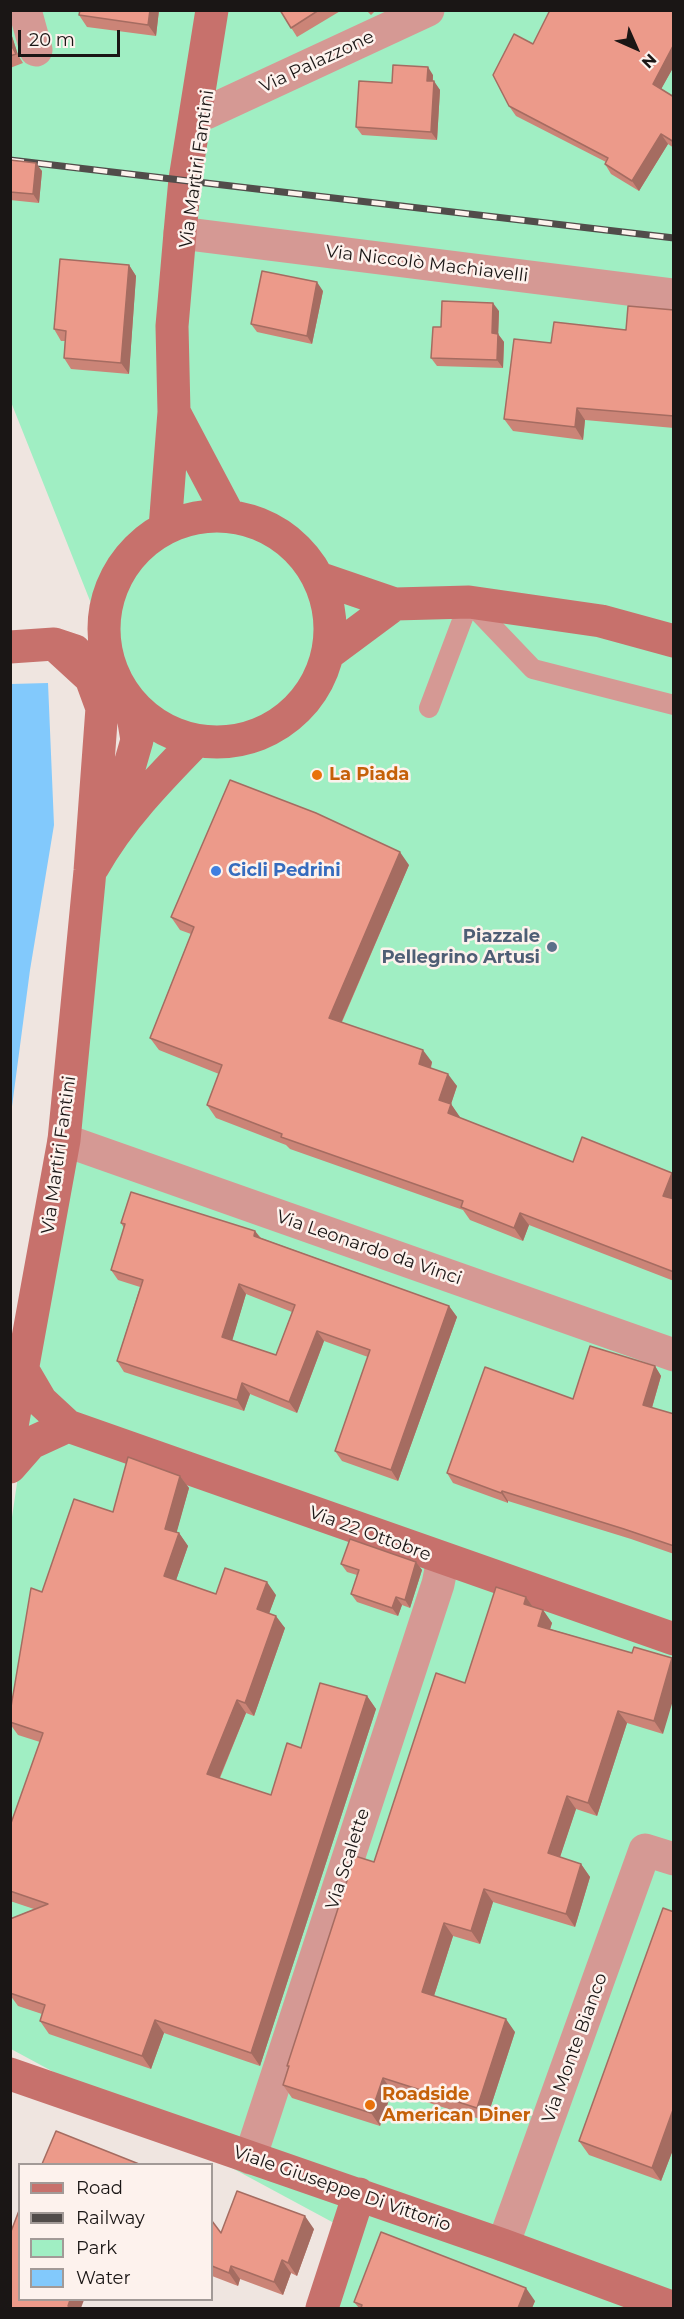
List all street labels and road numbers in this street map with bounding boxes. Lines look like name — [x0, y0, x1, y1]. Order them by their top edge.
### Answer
street label: Via Palazzone — [256, 26, 378, 98]
street label: Via Martiri Fantini — [175, 89, 219, 249]
street label: Via Niccolò Machiavelli — [324, 241, 530, 287]
street label: Via Martiri Fantini — [37, 1075, 81, 1235]
street label: Via Leonardo da Vinci — [273, 1206, 465, 1290]
street label: Via 22 Ottobre — [306, 1502, 434, 1566]
street label: Via Scalette — [322, 1806, 374, 1912]
street label: Via Monte Bianco — [538, 1970, 612, 2126]
street label: Viale Giuseppe Di Vittorio — [230, 2142, 454, 2236]

